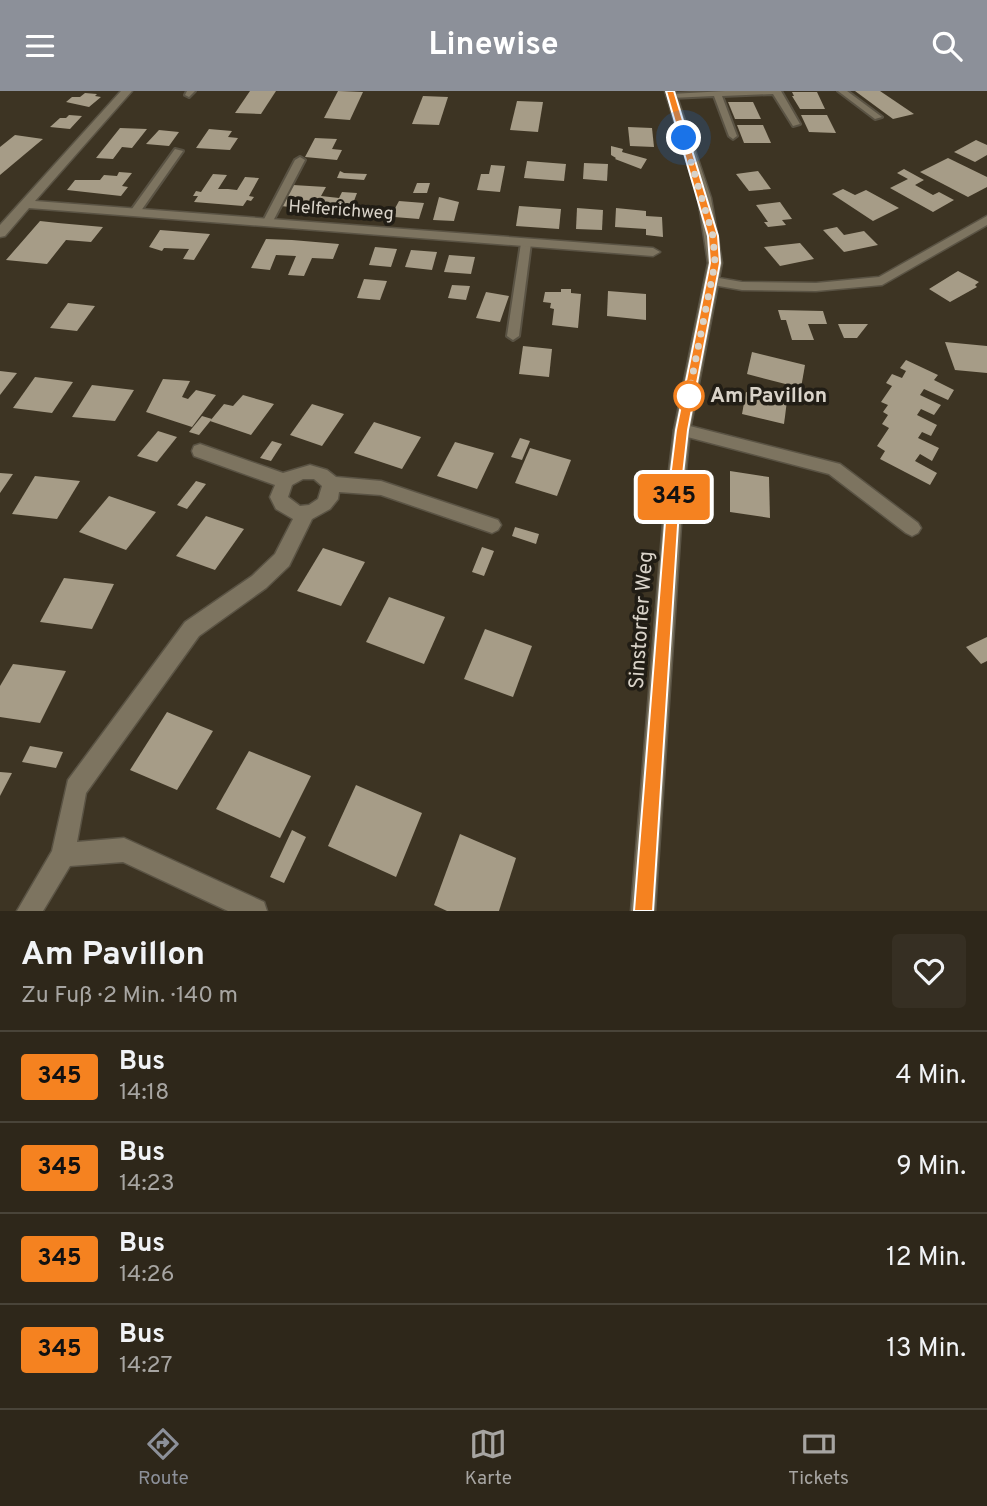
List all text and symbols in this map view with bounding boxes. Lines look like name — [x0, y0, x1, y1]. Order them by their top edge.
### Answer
text: Linewise — [428, 26, 559, 66]
icon: menu — [21, 27, 59, 65]
icon: search — [928, 27, 966, 65]
your location — [666, 120, 701, 155]
street label: Helferichweg — [287, 196, 395, 226]
marker: Am Pavillon — [674, 381, 704, 411]
place label: Am Pavillon — [710, 383, 827, 410]
line badge: 345 — [634, 474, 714, 520]
text: 345 — [652, 482, 696, 512]
street label: Sinstorfer Weg — [624, 550, 660, 690]
button: heart — [892, 934, 966, 1008]
text: Am Pavillon — [21, 935, 205, 977]
text: Zu Fuß · 2 Min. · 140 m — [21, 982, 238, 1011]
text: Bus — [119, 1046, 165, 1079]
text: 4 Min. — [896, 1060, 966, 1093]
text: 345 — [37, 1062, 82, 1092]
text: 14:18 — [119, 1079, 169, 1108]
text: Bus — [119, 1137, 165, 1170]
text: 9 Min. — [896, 1151, 966, 1184]
text: 345 — [37, 1153, 82, 1183]
text: 14:23 — [119, 1170, 175, 1199]
text: Bus — [119, 1228, 165, 1261]
text: 12 Min. — [886, 1242, 966, 1275]
text: 345 — [37, 1244, 82, 1274]
text: 14:26 — [119, 1261, 174, 1290]
text: Bus — [119, 1319, 165, 1352]
text: 13 Min. — [886, 1333, 966, 1366]
text: 345 — [37, 1335, 82, 1365]
text: 14:27 — [119, 1352, 172, 1381]
tab: Route — [138, 1425, 189, 1491]
tab: Karte — [465, 1425, 512, 1491]
tab: Tickets — [788, 1425, 849, 1491]

